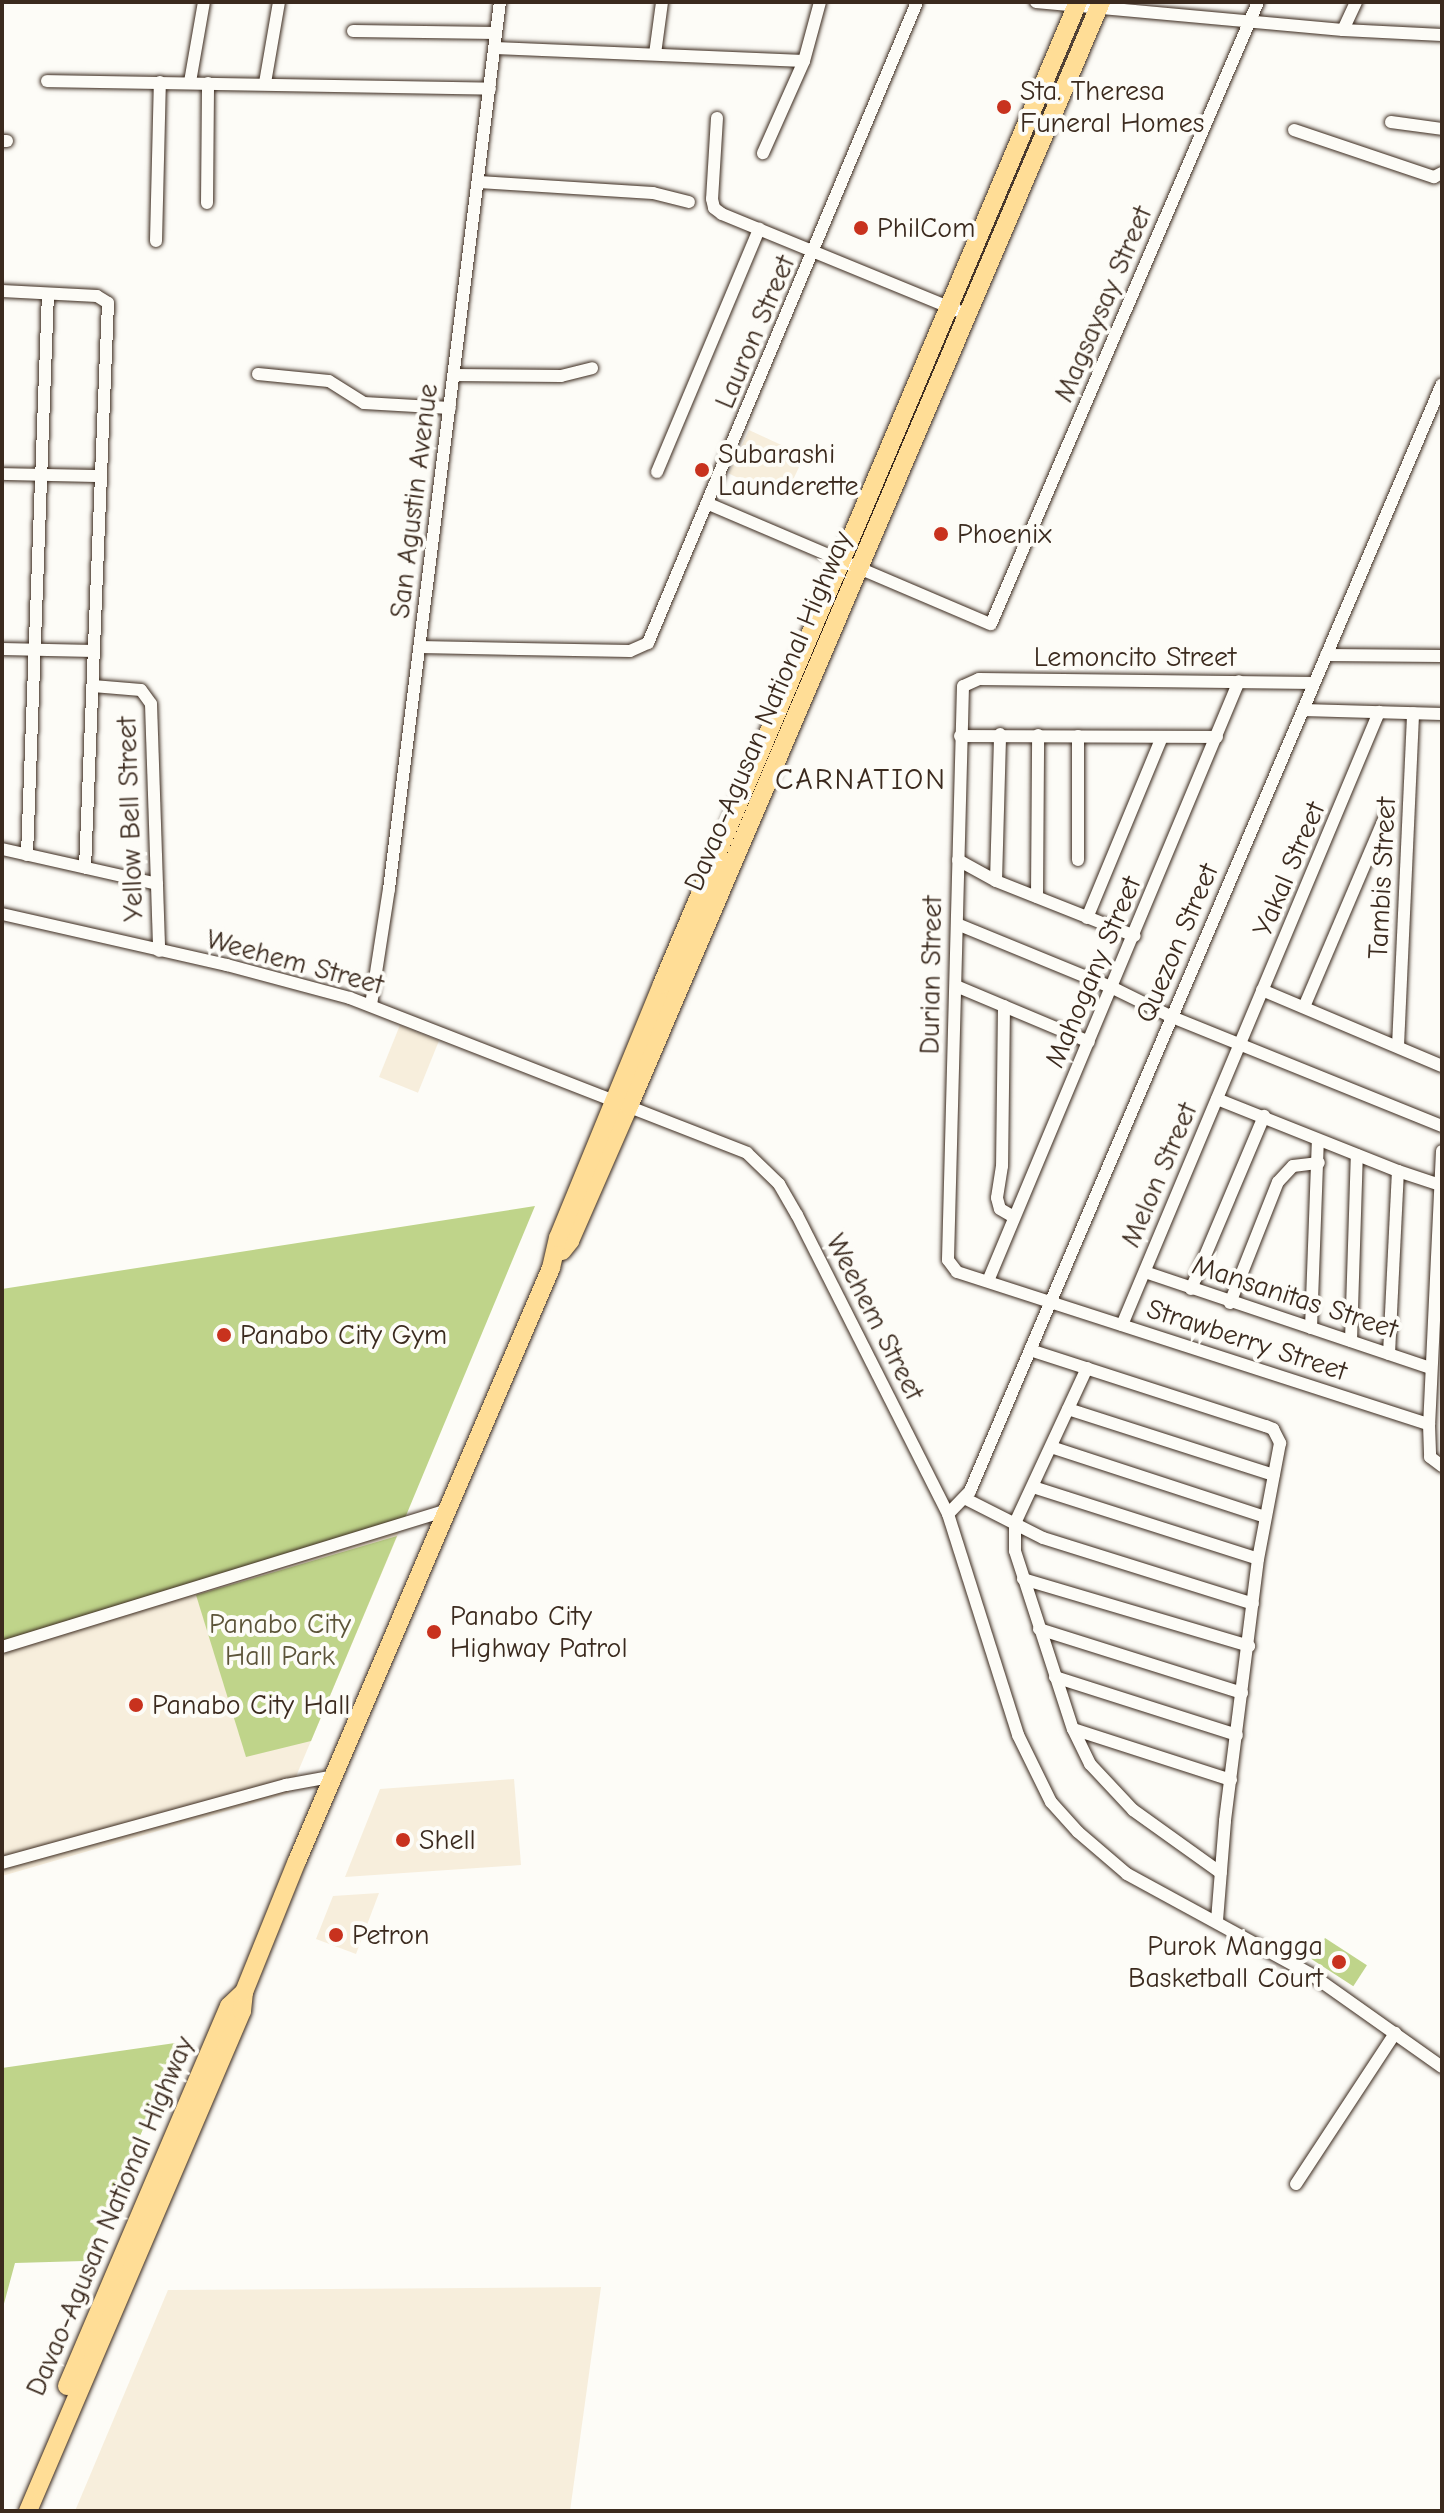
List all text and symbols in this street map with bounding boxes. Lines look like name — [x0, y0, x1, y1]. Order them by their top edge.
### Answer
place label: Sta. Theresa Funeral Homes — [1020, 74, 1204, 140]
marker: Sta. Theresa Funeral Homes — [995, 98, 1013, 116]
street label: Magsaysay Street — [1047, 201, 1159, 407]
place label: PhilCom — [877, 211, 975, 245]
marker: PhilCom — [852, 219, 870, 237]
street label: Lauron Street — [708, 251, 802, 413]
street label: San Agustin Avenue — [383, 382, 445, 620]
place label: Subarashi Launderette — [718, 437, 858, 503]
marker: Subarashi Launderette — [693, 461, 711, 479]
place label: Phoenix — [957, 517, 1052, 551]
marker: Phoenix — [932, 525, 950, 543]
street label: Davao-Agusan National Highway — [677, 526, 859, 896]
street label: Lemoncito Street — [1034, 640, 1236, 674]
street label: Yellow Bell Street — [110, 716, 150, 922]
district label: CARNATION — [775, 762, 947, 798]
street label: Tambis Street — [1361, 796, 1403, 960]
street label: Yakal Street — [1246, 797, 1332, 941]
street label: Quezon Street — [1128, 858, 1226, 1028]
street label: Mahogany Street — [1038, 871, 1148, 1073]
street label: Durian Street — [913, 895, 949, 1055]
street label: Weehem Street — [203, 922, 387, 1002]
street label: Melon Street — [1114, 1098, 1204, 1252]
street label: Weehem Street — [819, 1228, 931, 1406]
street label: Mansanitas Street — [1188, 1248, 1402, 1346]
street label: Strawberry Street — [1143, 1292, 1351, 1388]
place label: Panabo City Gym — [240, 1318, 447, 1352]
marker: Panabo City Gym — [215, 1326, 233, 1344]
place label: Panabo City Highway Patrol — [450, 1599, 628, 1665]
park label: Panabo City Hall Park — [209, 1607, 351, 1673]
marker: Panabo City Highway Patrol — [425, 1623, 443, 1641]
place label: Panabo City Hall — [152, 1688, 350, 1722]
marker: Panabo City Hall — [127, 1696, 145, 1714]
place label: Shell — [419, 1823, 476, 1857]
marker: Shell — [394, 1831, 412, 1849]
place label: Petron — [352, 1918, 429, 1952]
marker: Petron — [327, 1926, 345, 1944]
place label: Purok Mangga Basketball Court — [1128, 1929, 1323, 1995]
marker: Purok Mangga Basketball Court — [1330, 1953, 1348, 1971]
street label: Davao-Agusan National Highway — [19, 2031, 201, 2401]

